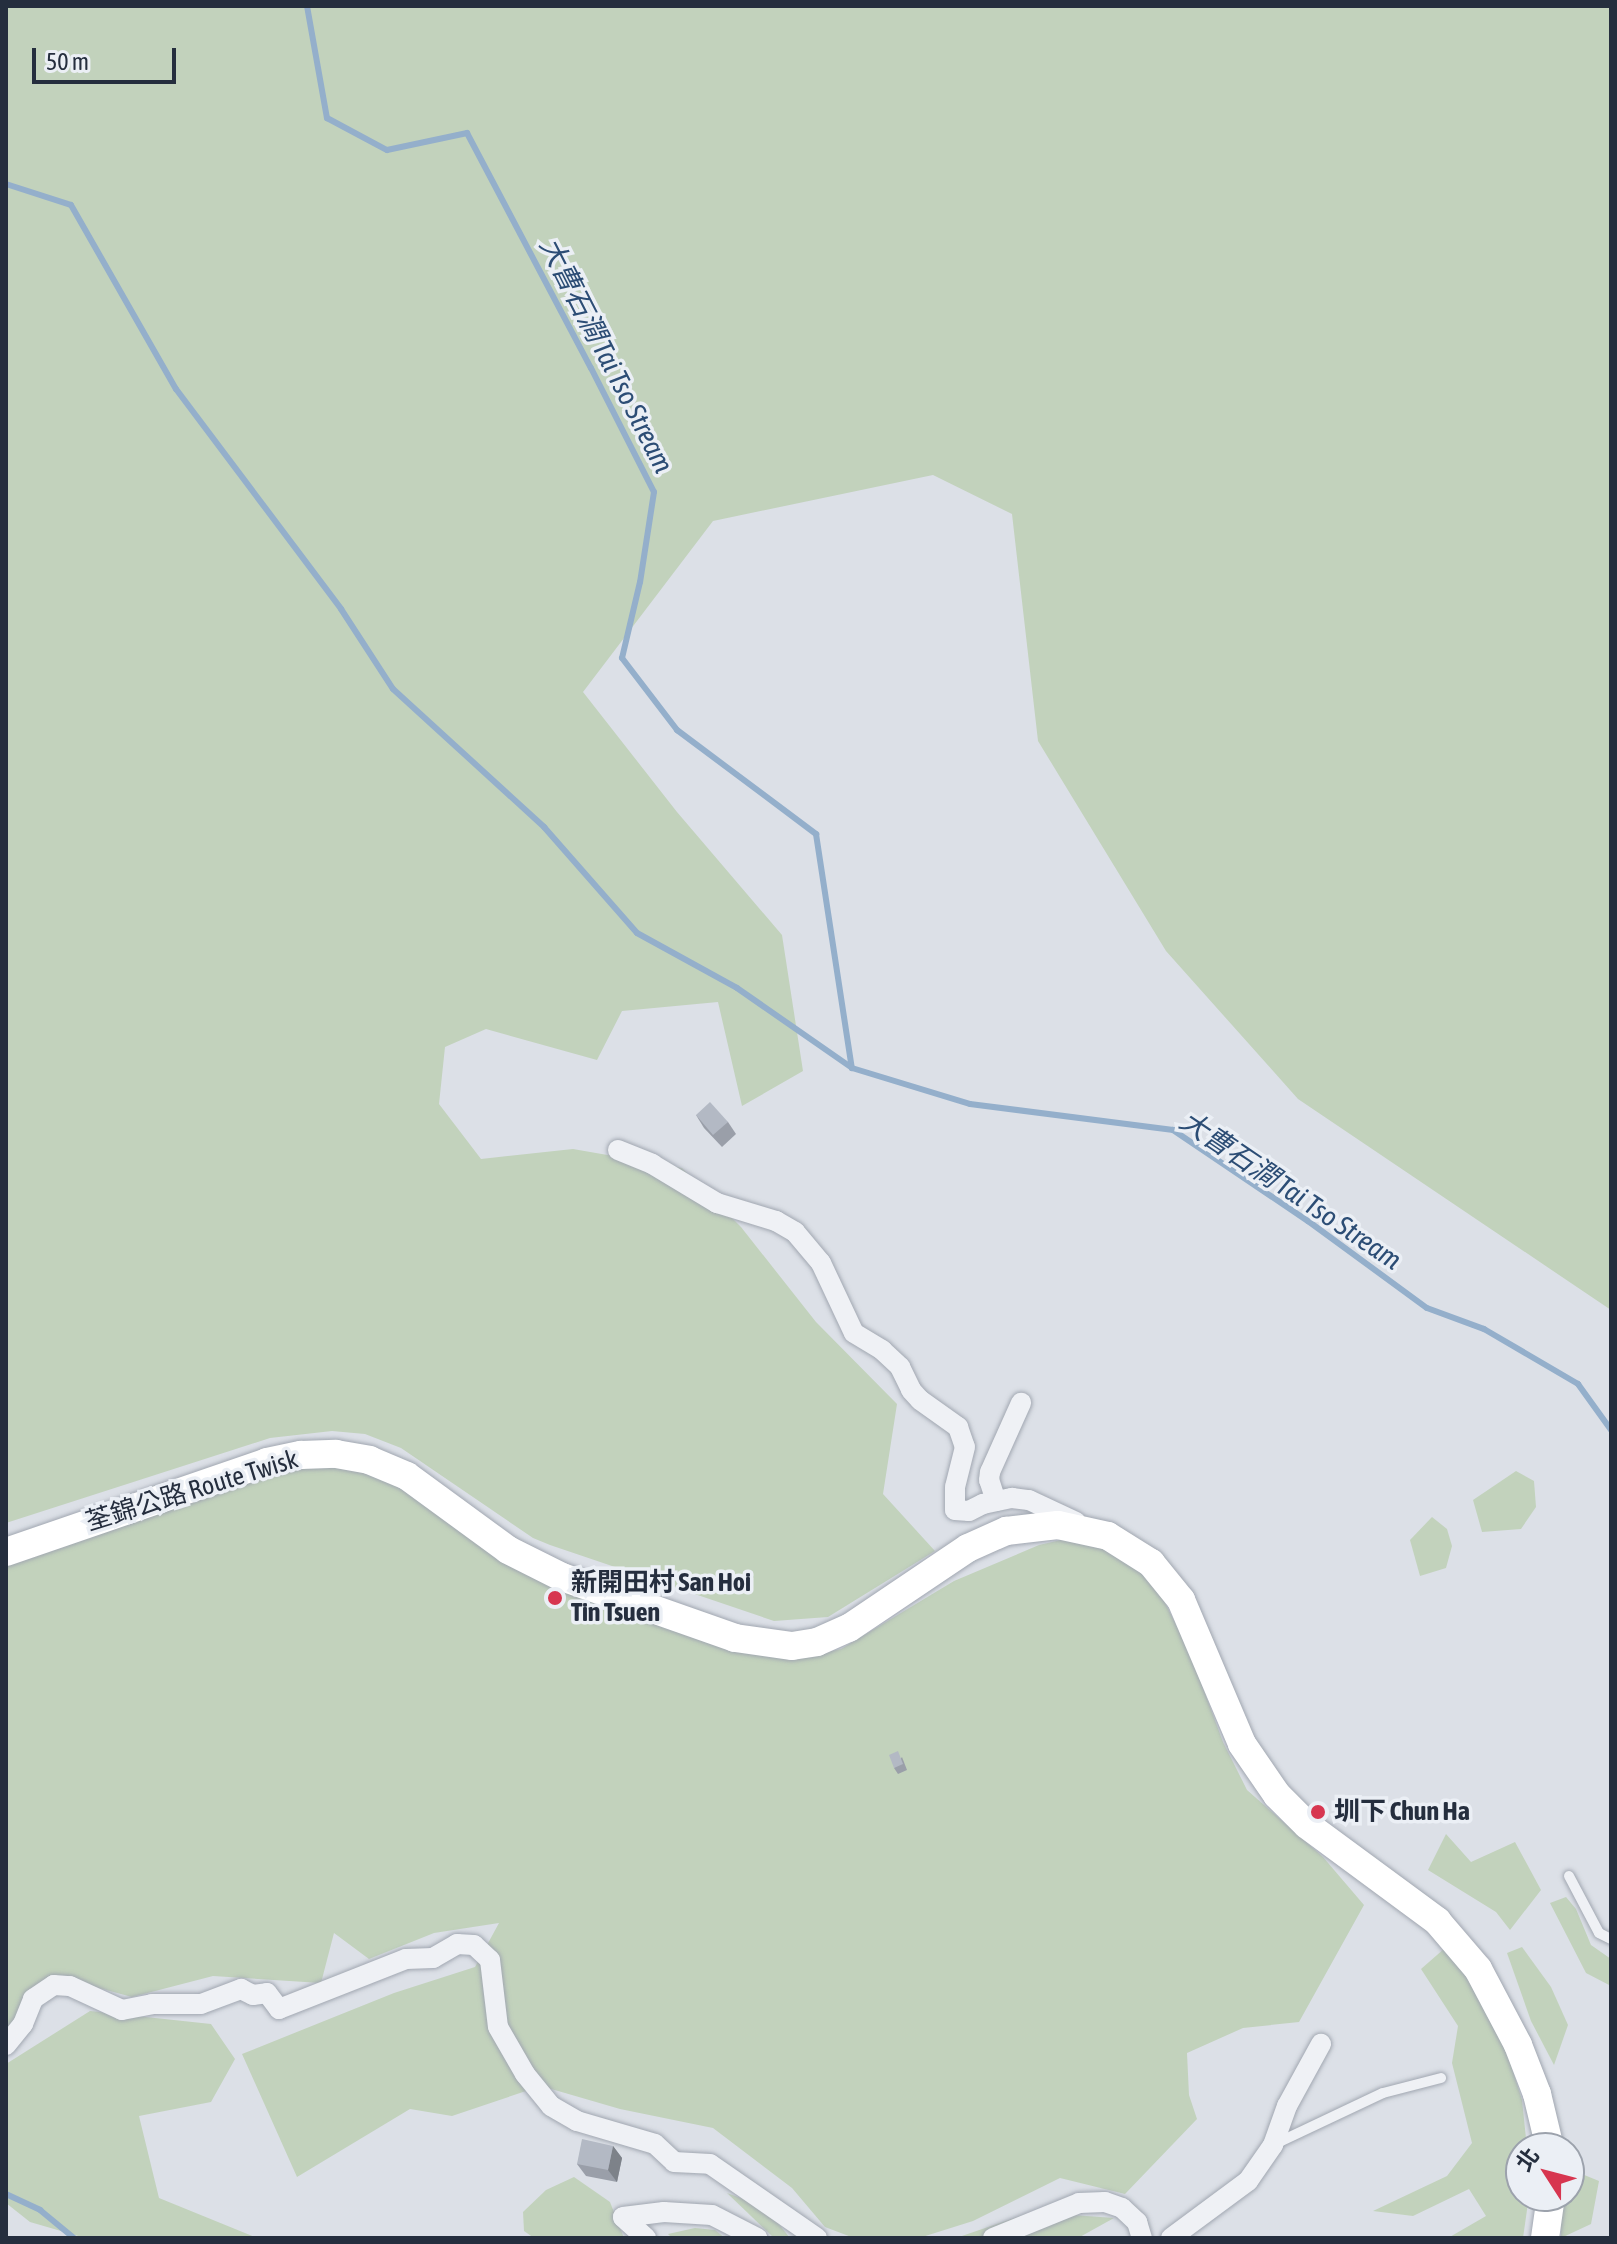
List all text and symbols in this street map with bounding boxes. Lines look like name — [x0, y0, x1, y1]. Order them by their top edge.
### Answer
scale bar — [36, 32, 180, 82]
text: 50 m — [46, 48, 89, 75]
water label: 大曹石澗 Tai Tso Stream — [533, 232, 681, 478]
water label: 大曹石澗 Tai Tso Stream — [1174, 1103, 1408, 1277]
street label: 荃錦公路 Route Twisk — [82, 1444, 302, 1538]
place label: 新開田村 San Hoi Tin Tsuen — [571, 1567, 751, 1628]
marker: 新開田村 San Hoi Tin Tsuen — [546, 1589, 564, 1607]
place label: 圳下 Chun Ha — [1334, 1796, 1470, 1828]
marker: 圳下 Chun Ha — [1309, 1803, 1327, 1821]
north arrow — [1505, 2132, 1585, 2212]
text: 北 — [1510, 2143, 1544, 2176]

